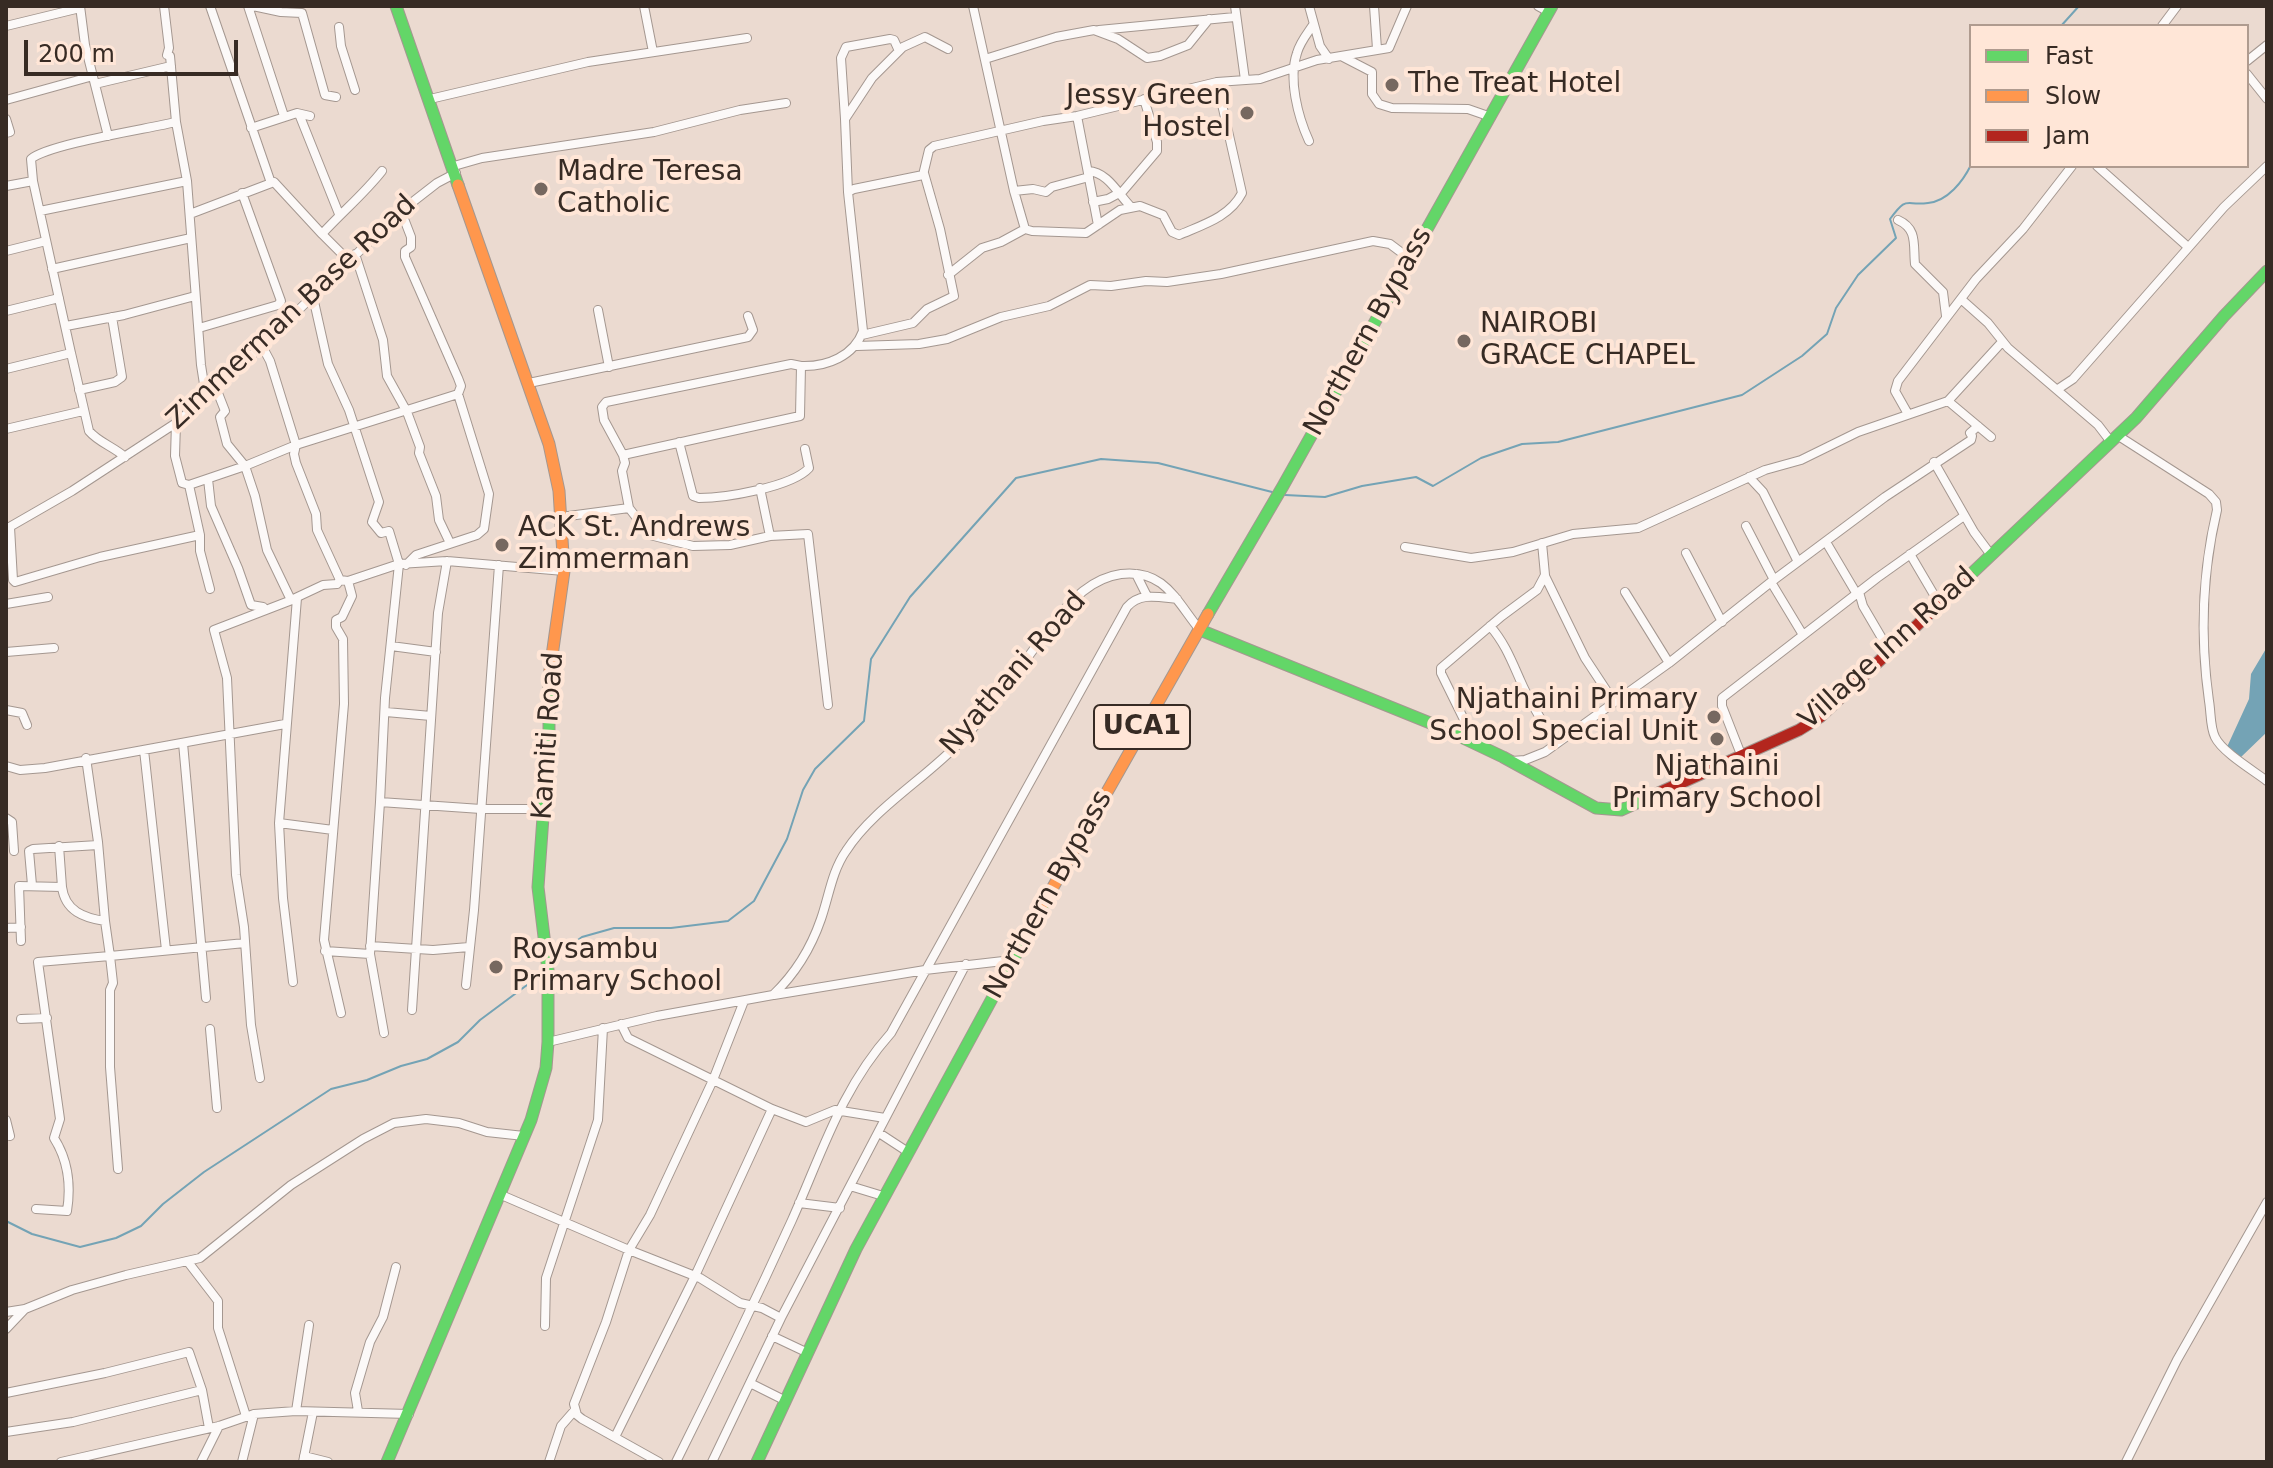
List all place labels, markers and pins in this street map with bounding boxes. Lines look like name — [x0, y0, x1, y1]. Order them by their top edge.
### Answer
place label: The Treat Hotel — [1408, 68, 1621, 102]
marker: The Treat Hotel — [1383, 76, 1401, 94]
place label: Jessy Green Hostel — [1066, 80, 1231, 146]
marker: Jessy Green Hostel — [1238, 104, 1256, 122]
place label: Madre Teresa Catholic — [557, 156, 743, 222]
marker: Madre Teresa Catholic — [532, 180, 550, 198]
place label: NAIROBI GRACE CHAPEL — [1480, 308, 1695, 374]
marker: NAIROBI GRACE CHAPEL — [1455, 332, 1473, 350]
place label: ACK St. Andrews Zimmerman — [518, 512, 750, 578]
marker: ACK St. Andrews Zimmerman — [493, 536, 511, 554]
place label: Njathaini Primary School Special Unit — [1429, 684, 1698, 750]
marker: Njathaini Primary School Special Unit — [1705, 708, 1723, 726]
marker: Njathaini Primary School — [1708, 730, 1726, 748]
place label: Njathaini Primary School — [1612, 751, 1822, 817]
place label: Roysambu Primary School — [512, 934, 722, 1000]
marker: Roysambu Primary School — [487, 958, 505, 976]

